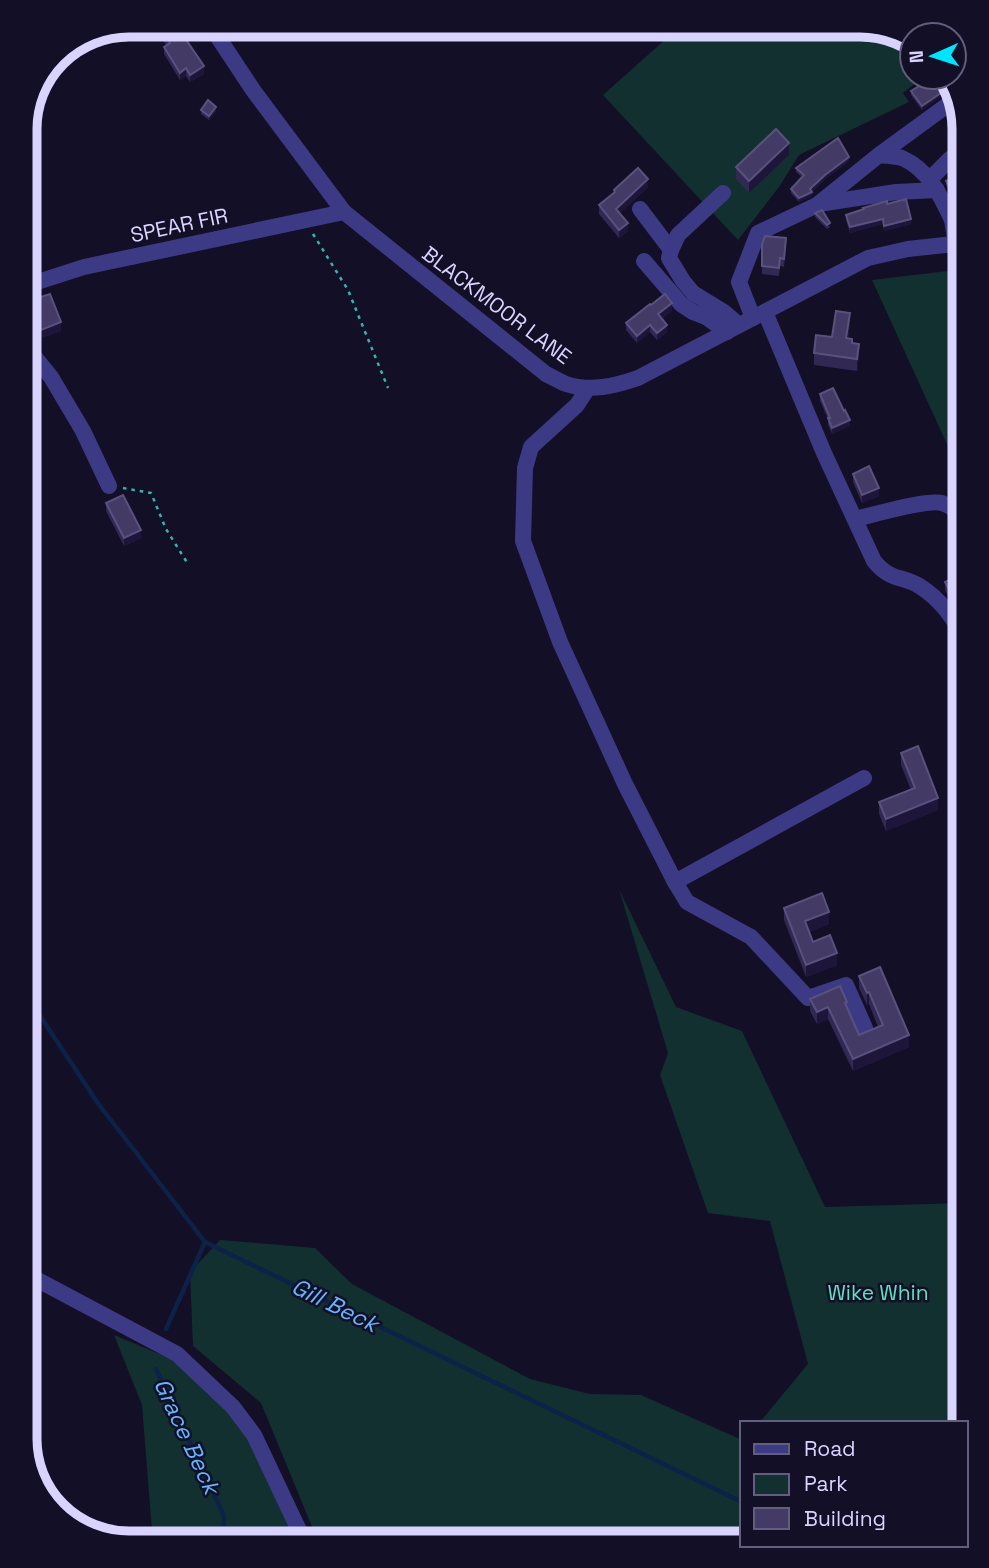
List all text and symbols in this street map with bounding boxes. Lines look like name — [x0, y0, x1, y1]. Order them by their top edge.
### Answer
north arrow — [898, 21, 968, 91]
text: N — [904, 50, 929, 64]
street label: SPEAR FIR — [128, 202, 230, 248]
street label: BLACKMOOR LANE — [417, 240, 577, 370]
water label: Gill Beck — [287, 1271, 386, 1340]
park label: Wike Whin — [827, 1279, 929, 1306]
water label: Grace Beck — [147, 1373, 228, 1501]
legend — [740, 1421, 968, 1547]
text: Road — [804, 1435, 856, 1462]
text: Park — [804, 1470, 848, 1497]
text: Building — [804, 1505, 886, 1532]

